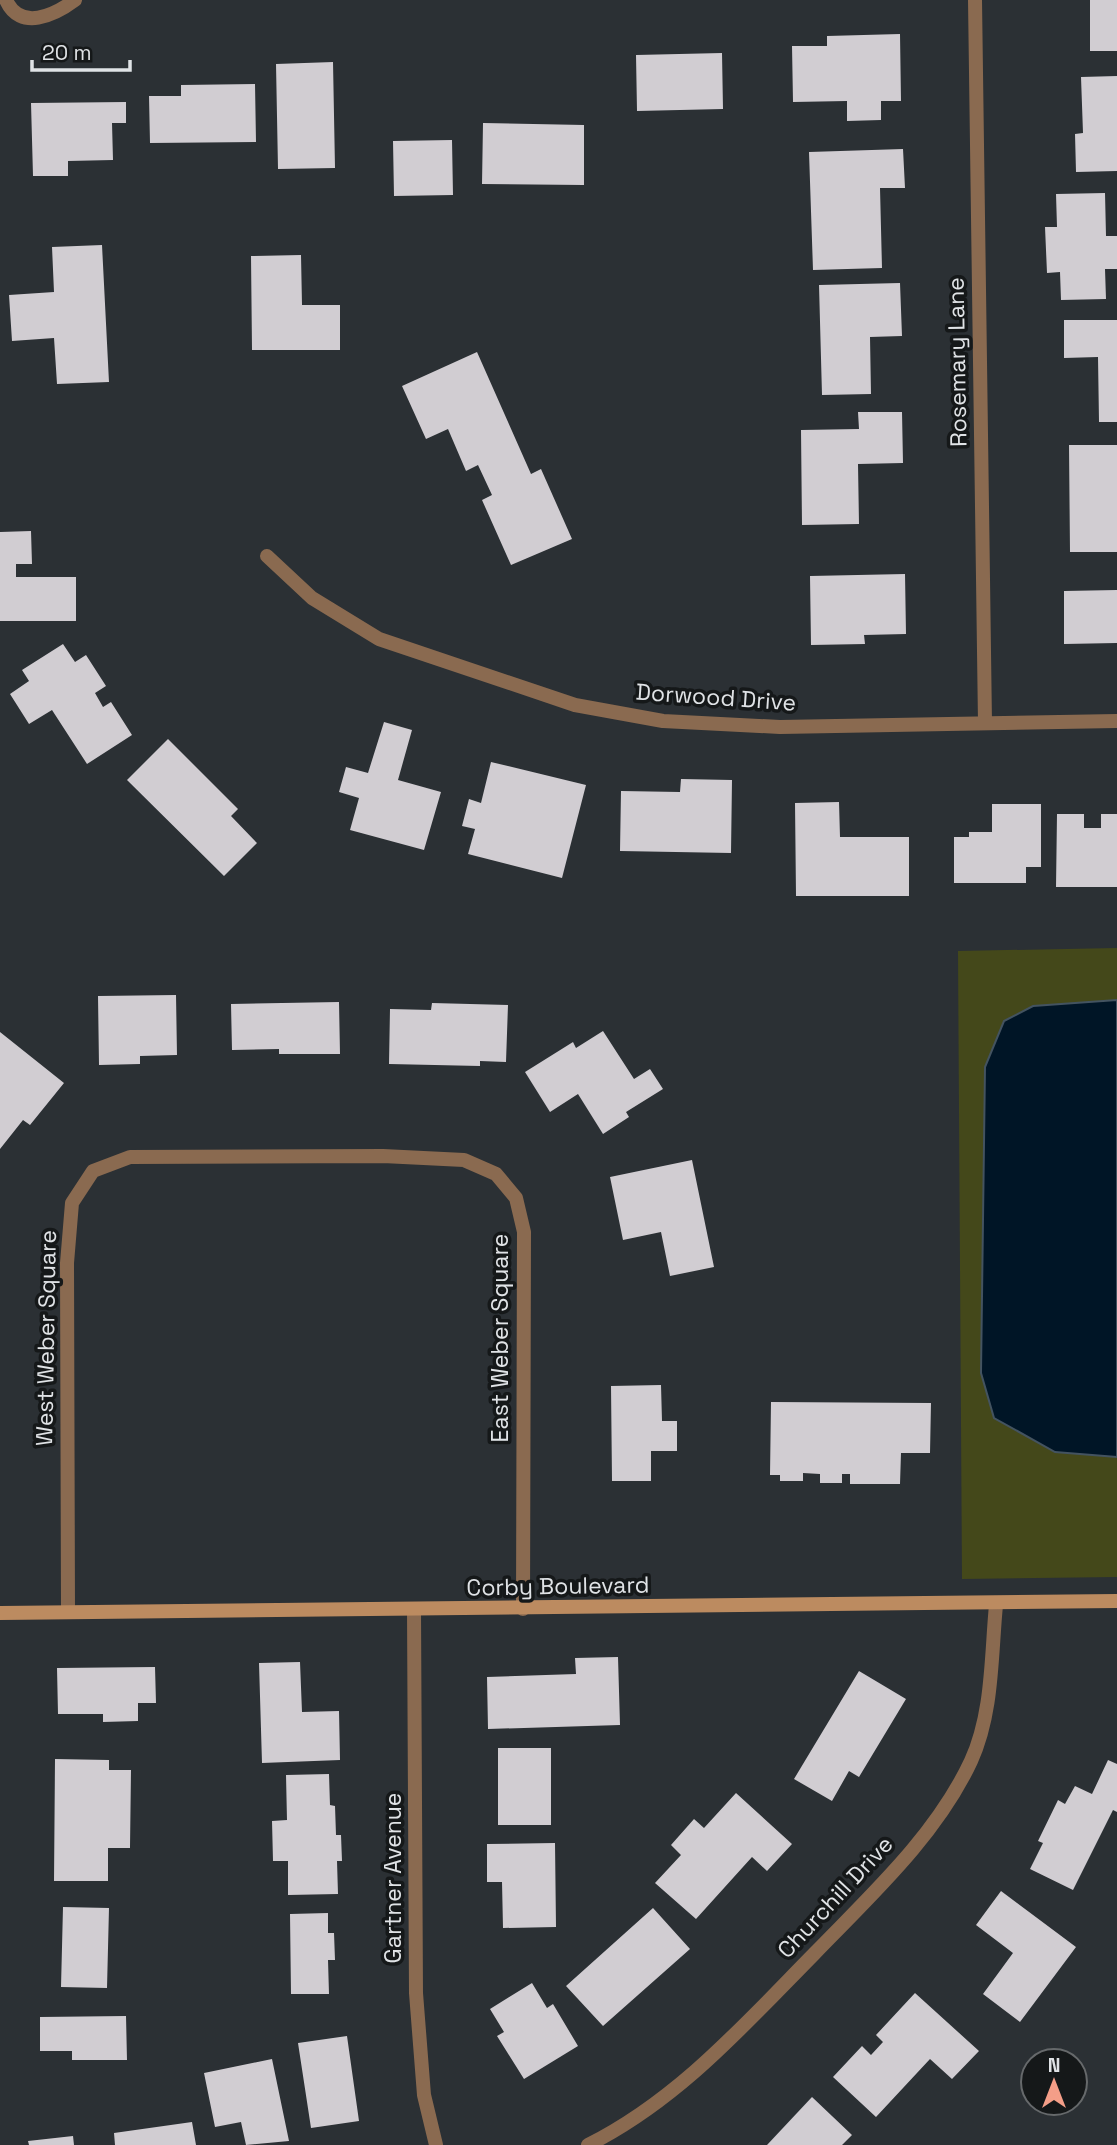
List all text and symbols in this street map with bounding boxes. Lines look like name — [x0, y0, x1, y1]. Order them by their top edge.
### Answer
scale bar — [32, 28, 130, 72]
text: 20 m — [42, 39, 92, 66]
street label: Rosemary Lane — [941, 277, 973, 447]
street label: Dorwood Drive — [635, 676, 797, 718]
street label: West Weber Square — [29, 1230, 63, 1446]
street label: East Weber Square — [485, 1234, 515, 1442]
street label: Corby Boulevard — [466, 1569, 650, 1603]
street label: Gartner Avenue — [378, 1793, 408, 1963]
street label: Churchill Drive — [771, 1829, 899, 1965]
north arrow — [1019, 2047, 1089, 2117]
text: N — [1048, 2053, 1060, 2078]

